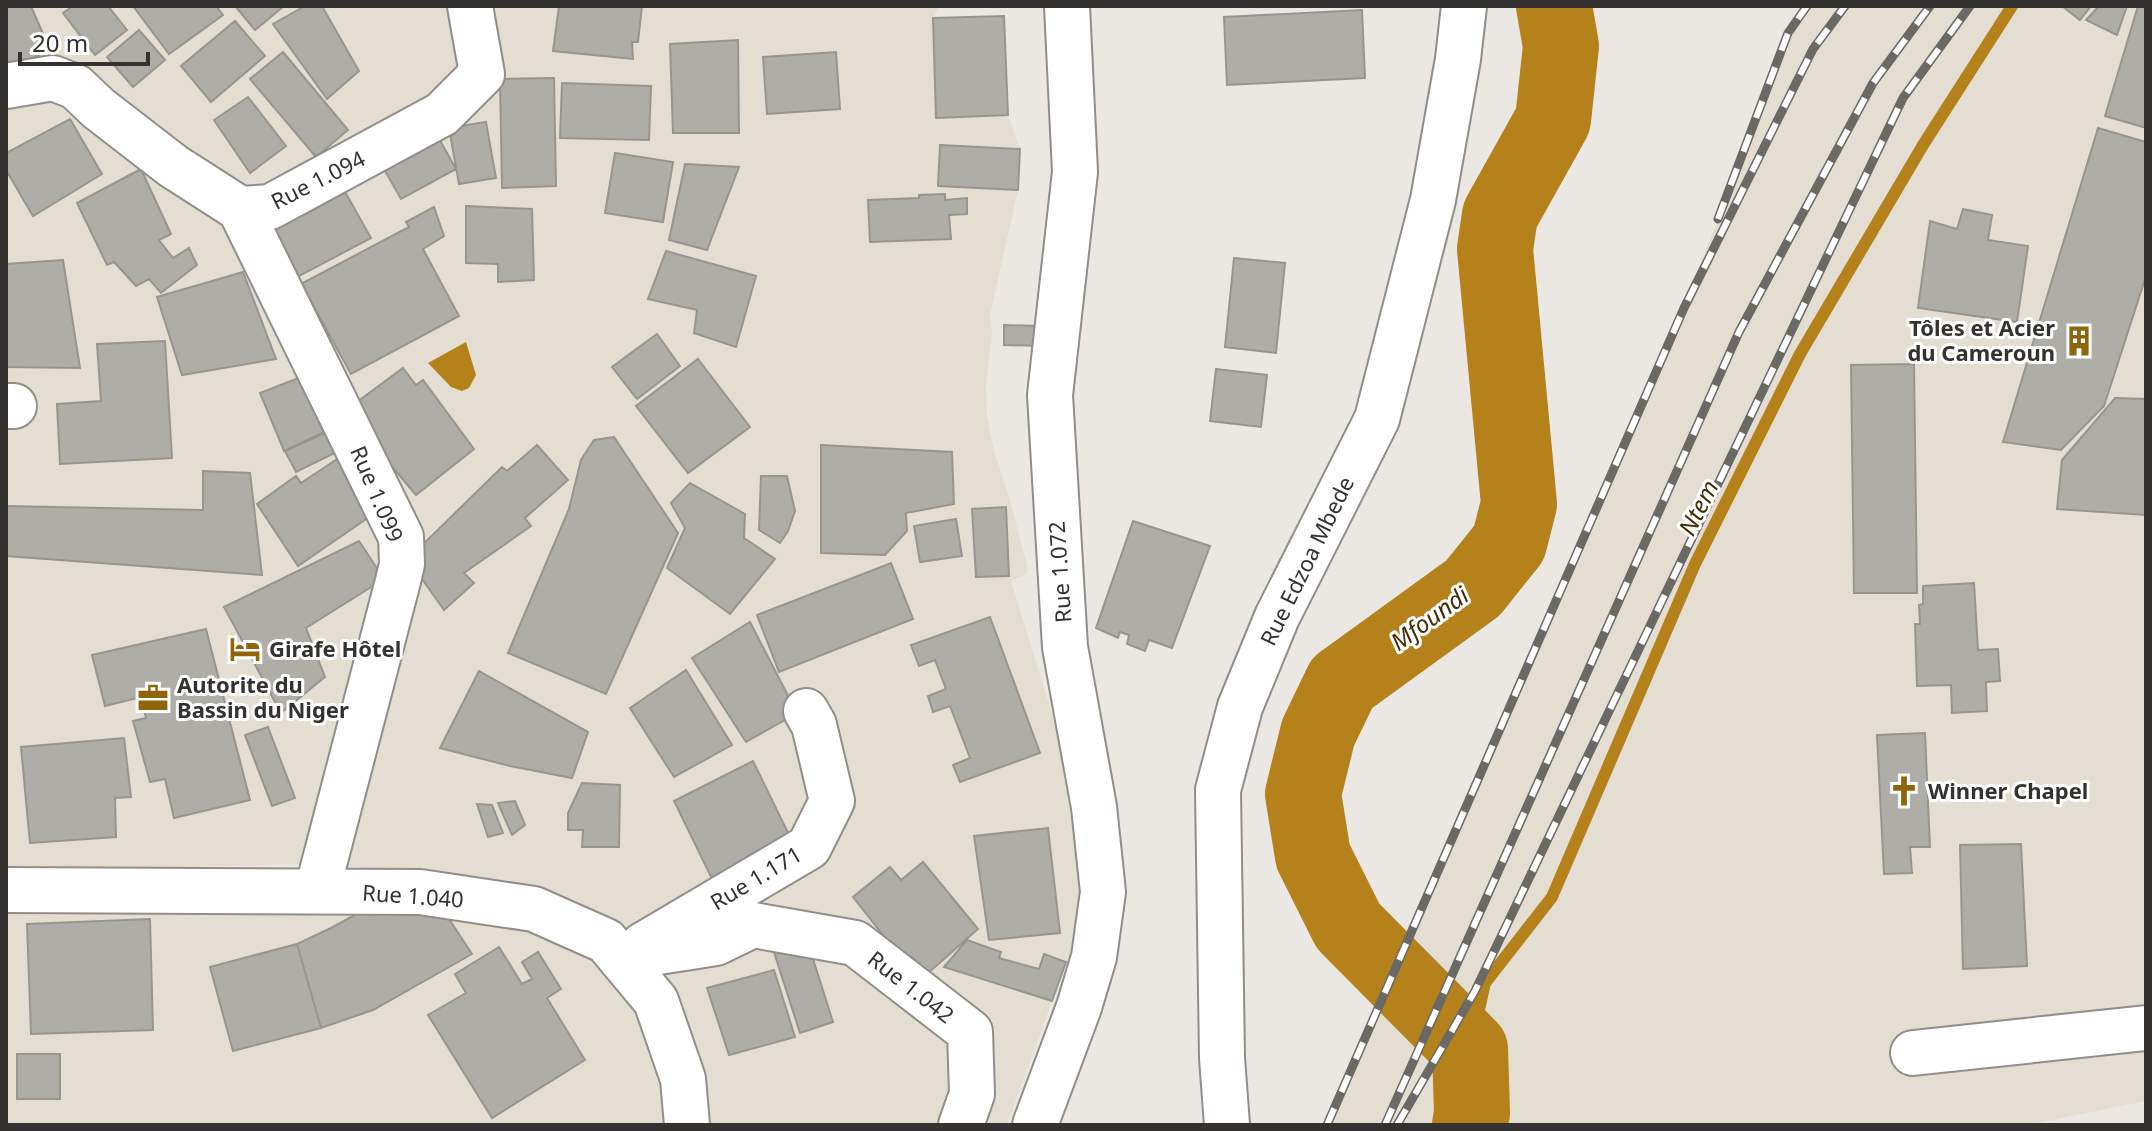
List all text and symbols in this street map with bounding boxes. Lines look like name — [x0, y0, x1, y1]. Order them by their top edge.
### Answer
scale bar — [20, 16, 148, 66]
text: 20 m — [32, 26, 88, 59]
street label: Rue 1.094 — [265, 142, 370, 216]
place label: Tôles et Acier du Cameroun — [1907, 312, 2055, 367]
building icon: Tôles et Acier du Cameroun — [2062, 324, 2096, 358]
street label: Rue 1.099 — [344, 441, 412, 546]
street label: Rue Edzoa Mbede — [1252, 471, 1360, 650]
water label: Ntem — [1670, 474, 1726, 541]
street label: Rue 1.072 — [1040, 520, 1078, 624]
water label: Mfoundi — [1383, 578, 1476, 657]
hotel icon: Girafe Hôtel — [228, 632, 262, 666]
place label: Girafe Hôtel — [269, 633, 401, 663]
place label: Autorite du Bassin du Niger — [177, 669, 349, 724]
office icon: Autorite du Bassin du Niger — [136, 681, 170, 715]
church icon: Winner Chapel — [1887, 774, 1921, 808]
place label: Winner Chapel — [1928, 775, 2088, 805]
street label: Rue 1.171 — [704, 838, 807, 916]
street label: Rue 1.040 — [361, 876, 465, 914]
street label: Rue 1.042 — [862, 943, 961, 1029]

